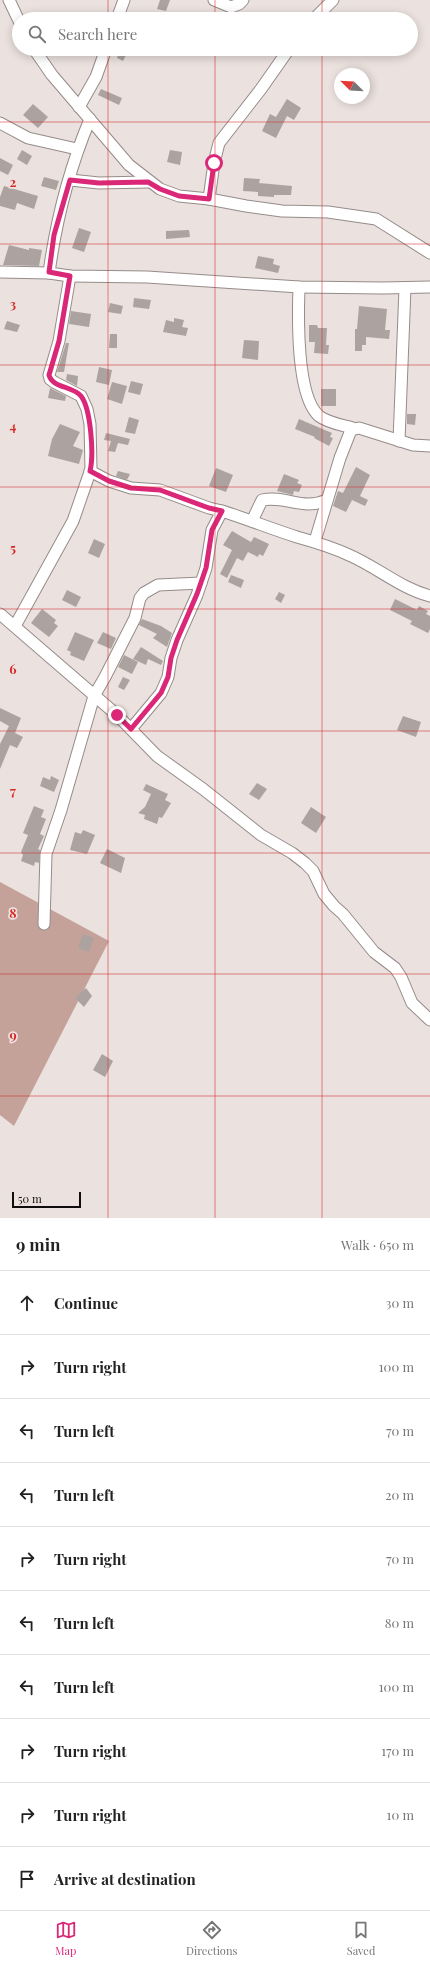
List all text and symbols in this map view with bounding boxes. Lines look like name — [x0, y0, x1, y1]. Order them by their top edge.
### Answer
search box — [12, 12, 418, 56]
icon: search — [26, 23, 48, 45]
text: Search here — [58, 24, 137, 44]
north arrow — [334, 68, 370, 104]
route start — [205, 154, 223, 172]
text: 2 — [10, 173, 17, 190]
text: 3 — [10, 295, 16, 312]
text: 4 — [10, 417, 17, 434]
text: 5 — [10, 539, 16, 556]
text: 6 — [9, 660, 17, 677]
route end — [108, 706, 126, 724]
text: 7 — [10, 782, 16, 799]
text: 8 — [9, 904, 17, 921]
text: 9 — [9, 1026, 17, 1043]
scale bar — [12, 1190, 81, 1209]
text: 50 m — [18, 1191, 42, 1206]
text: 9 min — [16, 1233, 61, 1255]
text: Walk · 650 m — [341, 1236, 414, 1253]
icon: ahead — [16, 1292, 38, 1314]
text: Continue — [54, 1293, 118, 1313]
text: 30 m — [386, 1294, 414, 1311]
icon: right — [16, 1356, 38, 1378]
text: Turn right — [54, 1357, 127, 1377]
text: 100 m — [379, 1358, 414, 1375]
icon: left — [16, 1420, 38, 1442]
text: Turn left — [54, 1421, 115, 1441]
text: 70 m — [386, 1422, 414, 1439]
icon: left — [16, 1484, 38, 1506]
text: Turn left — [54, 1485, 115, 1505]
text: 20 m — [385, 1486, 414, 1503]
icon: right — [16, 1548, 38, 1570]
text: Turn right — [54, 1549, 127, 1569]
text: 70 m — [386, 1550, 414, 1567]
icon: left — [16, 1612, 38, 1634]
text: Turn left — [54, 1613, 115, 1633]
text: 80 m — [385, 1614, 414, 1631]
icon: left — [16, 1676, 38, 1698]
text: Turn left — [54, 1677, 115, 1697]
text: 100 m — [379, 1678, 414, 1695]
icon: right — [16, 1740, 38, 1762]
text: Turn right — [54, 1741, 127, 1761]
text: 170 m — [381, 1742, 414, 1759]
icon: right — [16, 1804, 38, 1826]
text: Turn right — [54, 1805, 127, 1825]
text: 10 m — [387, 1806, 414, 1823]
icon: arrive — [16, 1868, 38, 1890]
text: Arrive at destination — [54, 1869, 196, 1889]
tab: Map — [55, 1919, 77, 1958]
tab: Directions — [186, 1919, 237, 1958]
tab: Saved — [347, 1919, 375, 1958]

